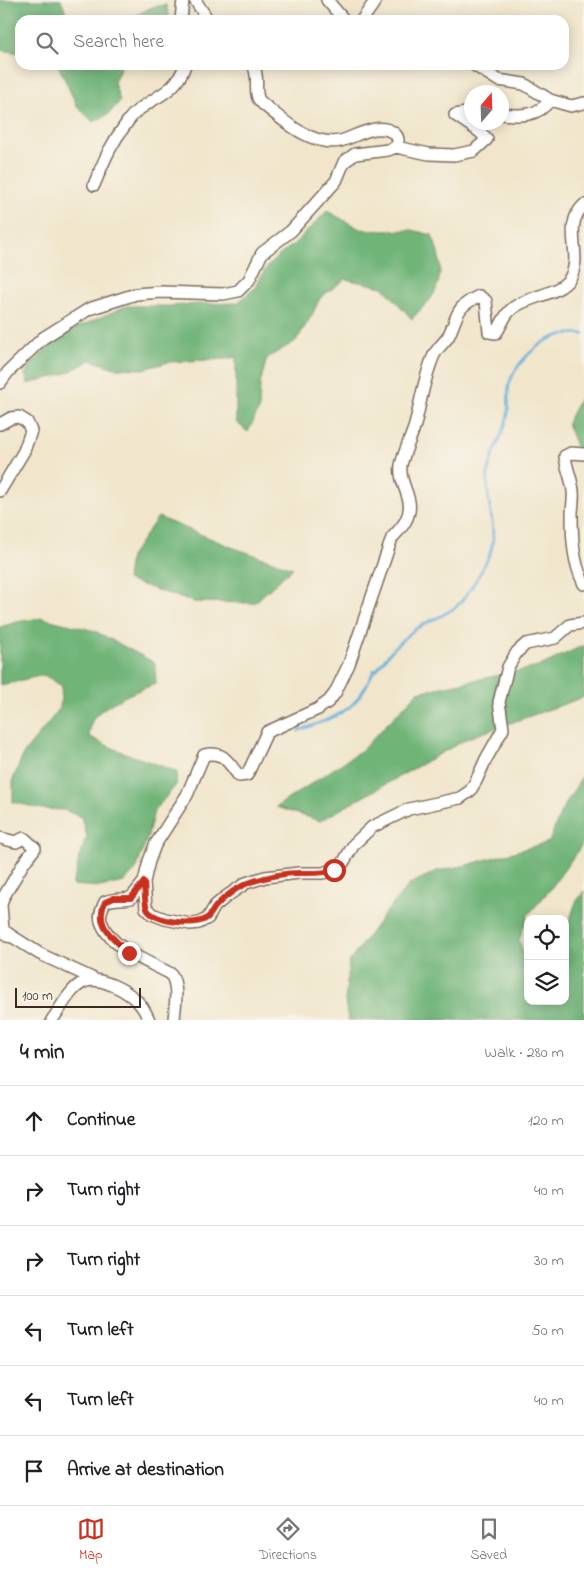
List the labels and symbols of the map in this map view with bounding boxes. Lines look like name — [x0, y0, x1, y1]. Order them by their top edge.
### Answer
north arrow — [464, 85, 509, 130]
route start — [323, 859, 346, 882]
route end — [118, 942, 141, 965]
scale bar — [15, 985, 141, 1008]

